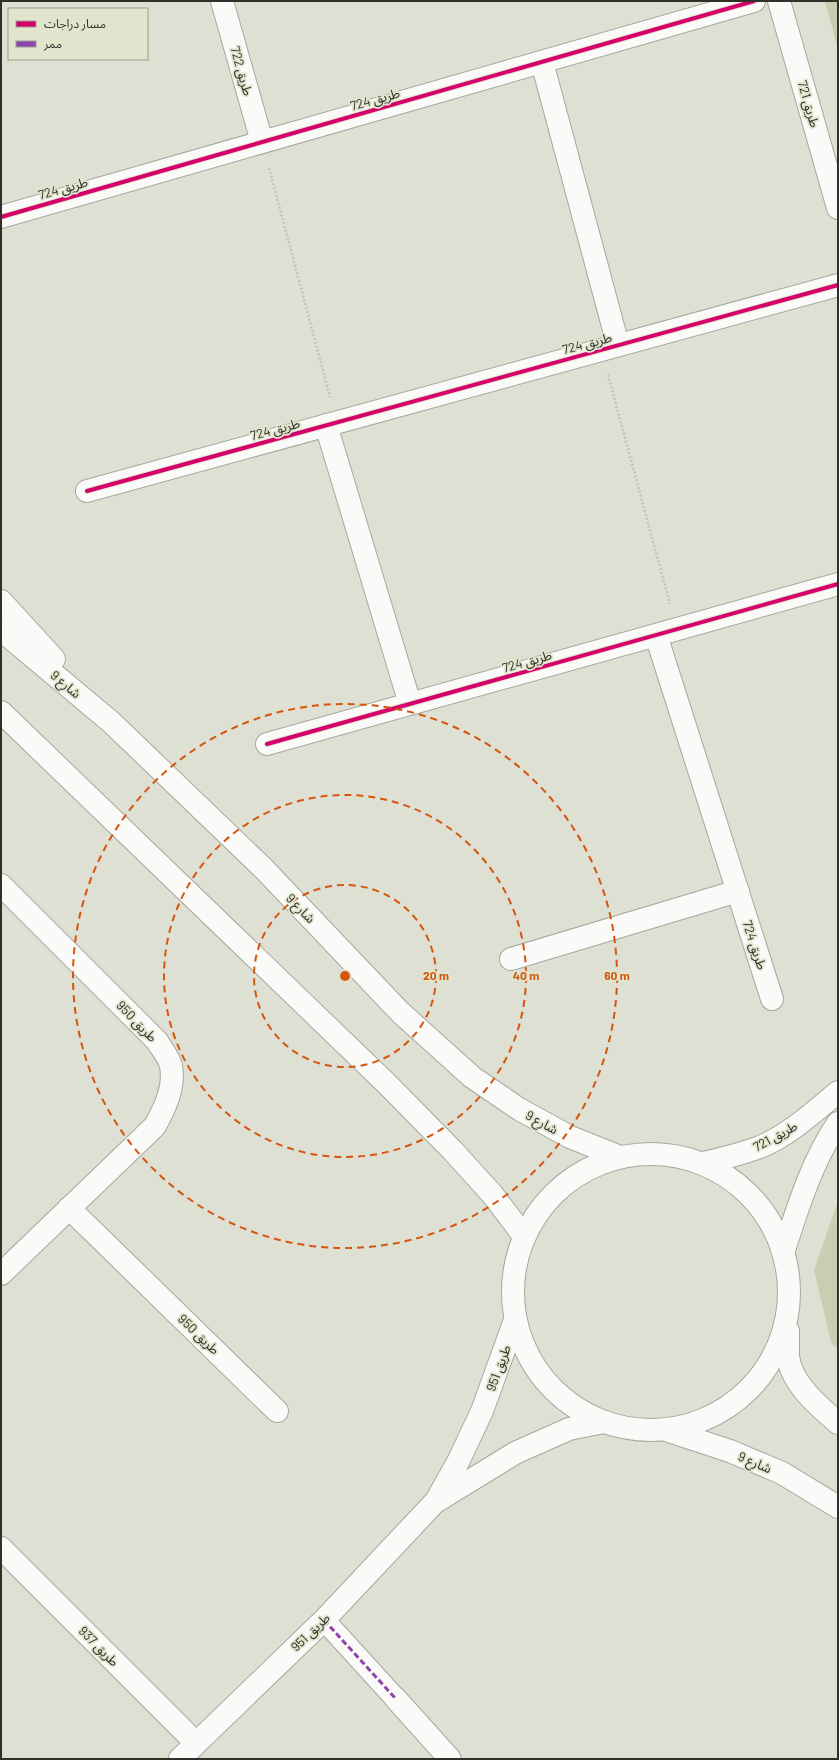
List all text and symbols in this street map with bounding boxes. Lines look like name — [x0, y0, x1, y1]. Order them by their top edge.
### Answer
legend — [8, 8, 148, 60]
text: مسار دراجات — [44, 16, 106, 31]
text: ممر — [43, 36, 62, 51]
street label: طريق 722 — [226, 44, 257, 98]
street label: طريق 721 — [794, 79, 823, 130]
street label: طريق 724 — [348, 84, 402, 115]
street label: طريق 724 — [36, 173, 90, 204]
street label: طريق 724 — [560, 329, 614, 358]
street label: طريق 724 — [248, 415, 302, 444]
street label: طريق 724 — [500, 646, 554, 677]
street label: شارع 9 — [46, 667, 84, 704]
street label: شارع 9 — [281, 890, 319, 928]
street label: طريق 724 — [739, 918, 771, 972]
text: 20 m — [423, 968, 449, 982]
text: 40 m — [513, 968, 539, 982]
text: 60 m — [604, 968, 630, 982]
centre of rings — [338, 969, 352, 983]
street label: طريق 950 — [113, 997, 161, 1046]
street label: شارع 9 — [521, 1107, 561, 1140]
street label: طريق 721 — [750, 1117, 801, 1156]
street label: طريق 950 — [174, 1310, 223, 1358]
street label: طريق 951 — [482, 1342, 515, 1394]
street label: شارع 9 — [735, 1448, 774, 1479]
street label: طريق 951 — [287, 1609, 334, 1655]
street label: طريق 937 — [75, 1623, 123, 1670]

